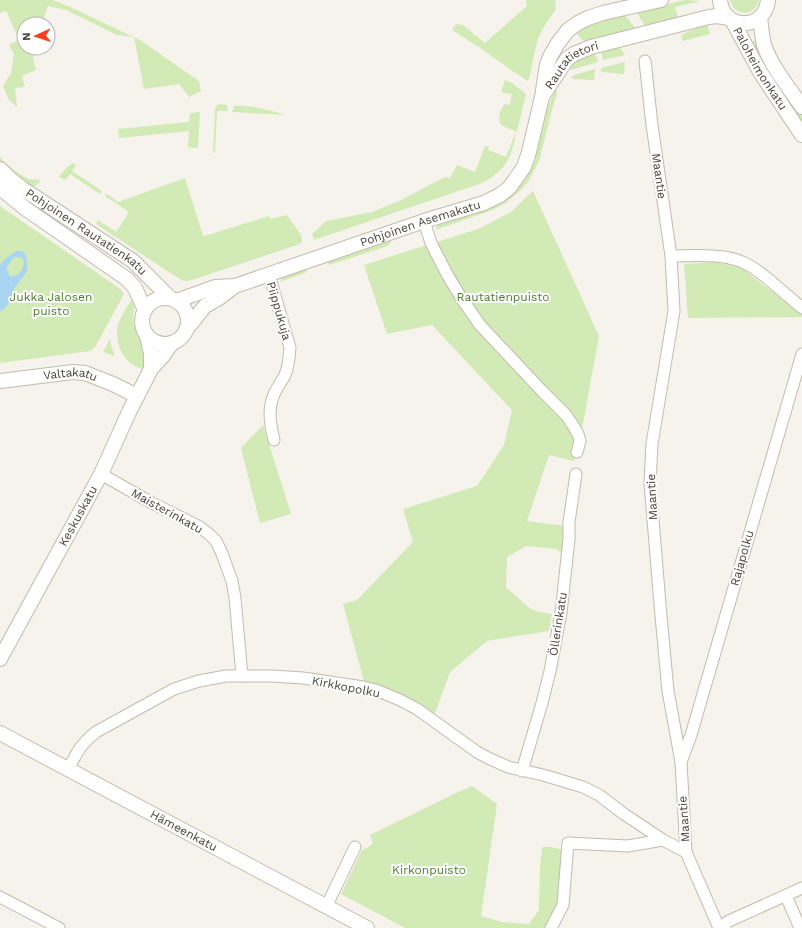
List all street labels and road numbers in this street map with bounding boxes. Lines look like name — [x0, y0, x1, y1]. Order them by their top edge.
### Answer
street label: Paloheimonkatu — [730, 24, 790, 113]
street label: Rautatietori — [542, 38, 600, 92]
street label: Maantie — [649, 152, 669, 200]
street label: Pohjoinen Rautatienkatu — [23, 186, 150, 278]
street label: Pohjoinen Asemakatu — [358, 197, 482, 250]
street label: Piippukuja — [264, 280, 294, 342]
street label: Valtakatu — [42, 365, 99, 384]
street label: Maantie — [644, 473, 660, 520]
street label: Keskuskatu — [56, 483, 100, 549]
street label: Maisterinkatu — [129, 486, 205, 536]
street label: Rajapolku — [727, 528, 757, 588]
street label: Öllerinkatu — [546, 591, 570, 657]
street label: Kirkkopolku — [311, 674, 381, 700]
street label: Maantie — [675, 795, 693, 843]
street label: Hämeenkatu — [148, 807, 220, 854]

